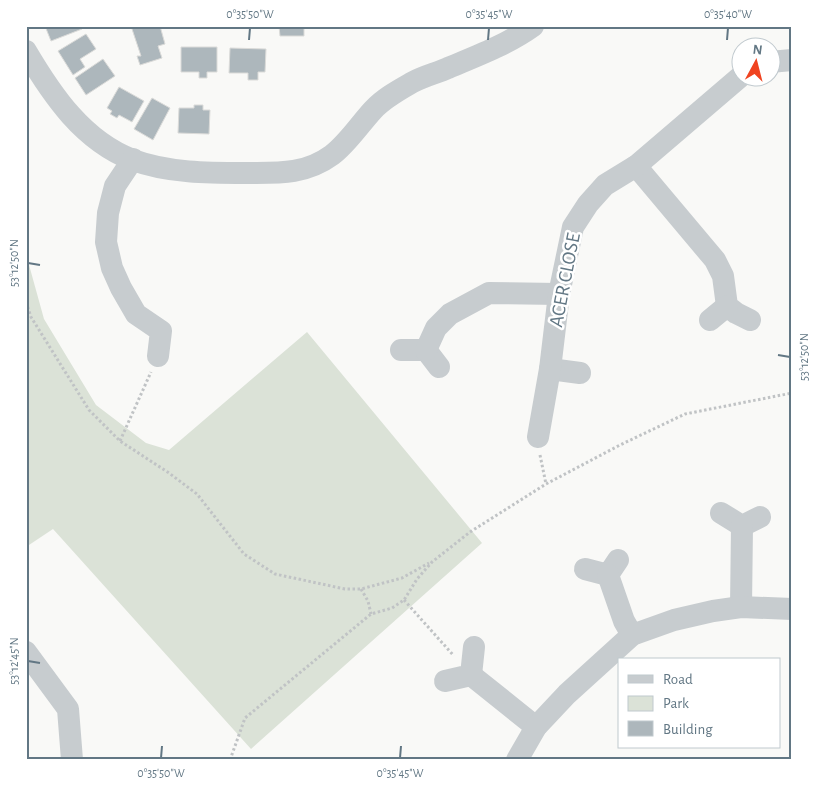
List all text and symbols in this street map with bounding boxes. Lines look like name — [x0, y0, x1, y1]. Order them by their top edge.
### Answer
text: 0°35'50"W — [226, 8, 274, 20]
text: 0°35'45"W — [466, 8, 513, 20]
text: 0°35'40"W — [704, 8, 752, 20]
north arrow — [730, 38, 780, 88]
text: N — [752, 43, 763, 58]
street label: ACER CLOSE — [546, 231, 584, 329]
text: 53°12'50"N — [8, 239, 20, 287]
text: 53°12'50"N — [798, 333, 810, 381]
text: 53°12'45"N — [8, 637, 20, 685]
legend — [618, 658, 780, 748]
text: Road — [663, 672, 693, 687]
text: Park — [663, 696, 689, 711]
text: Building — [663, 722, 713, 737]
text: 0°35'50"W — [137, 767, 185, 779]
text: 0°35'45"W — [377, 767, 424, 779]

